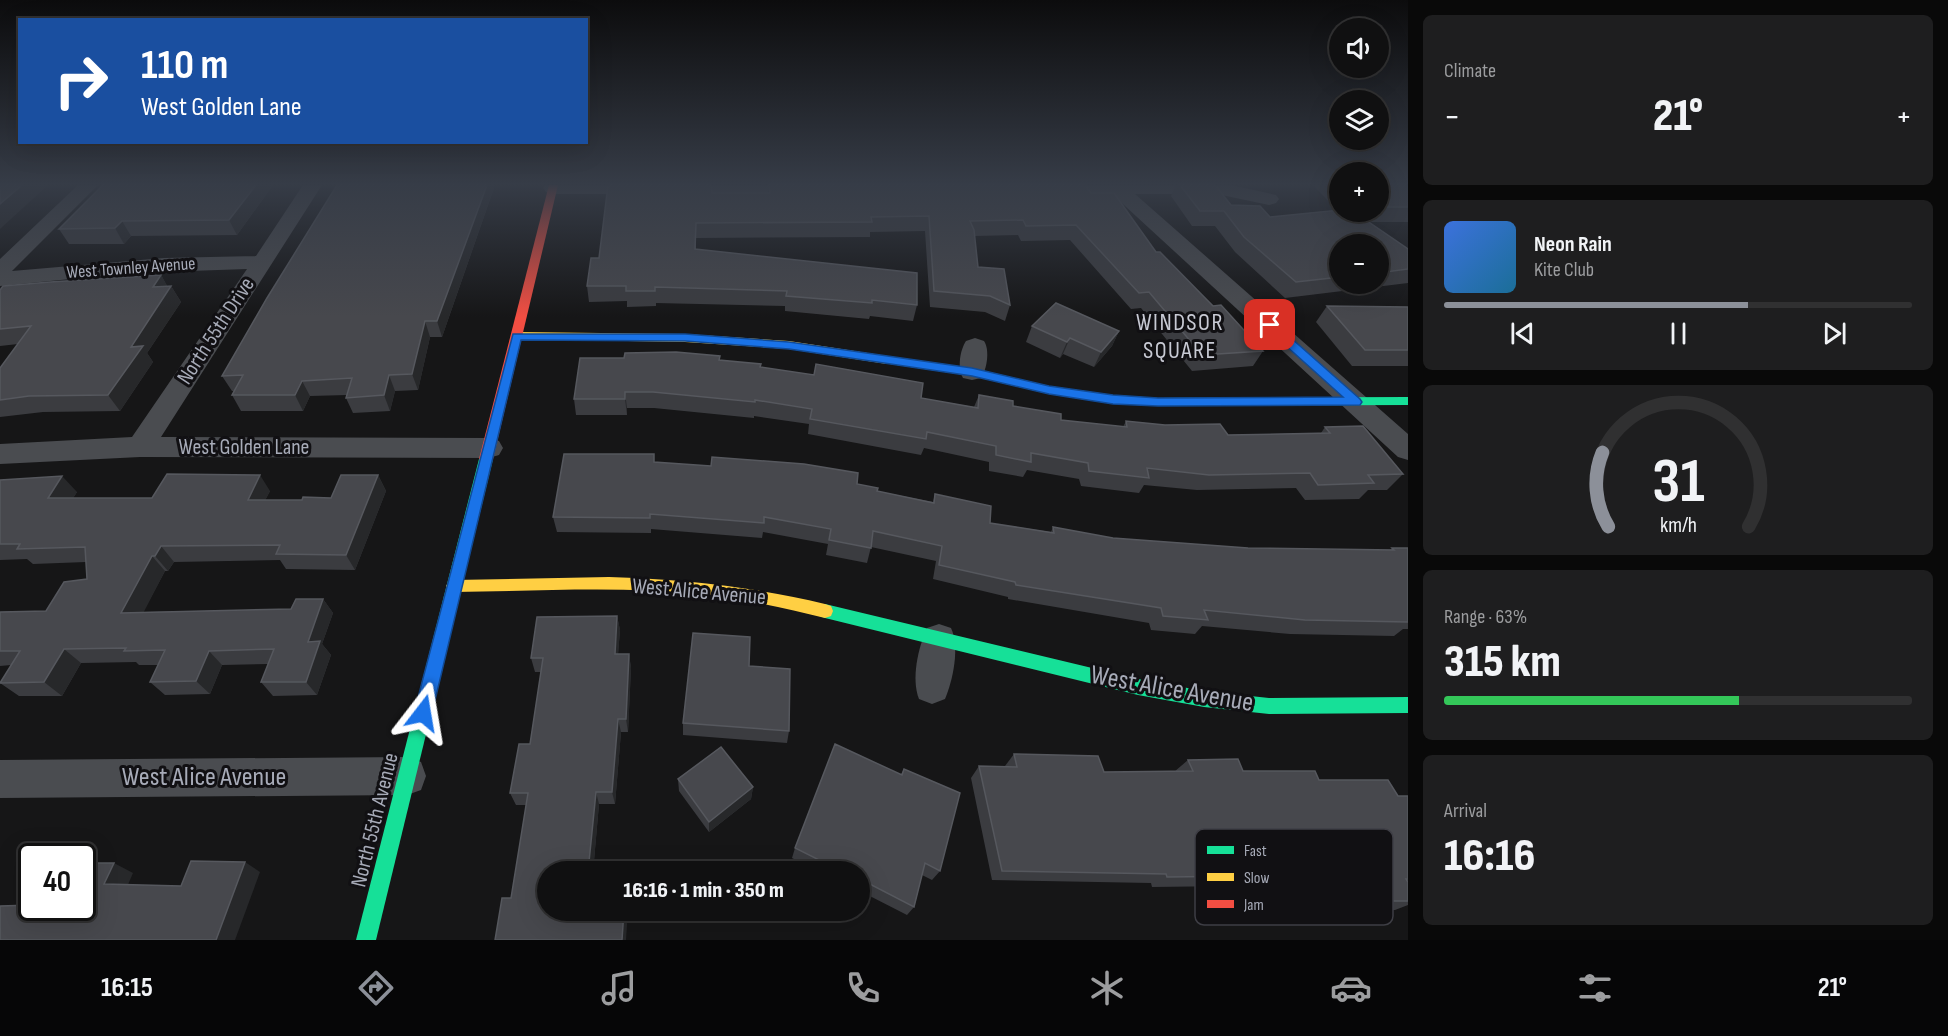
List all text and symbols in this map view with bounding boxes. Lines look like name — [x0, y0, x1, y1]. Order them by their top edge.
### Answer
map controls — [1329, 18, 1389, 294]
button: sound — [1329, 18, 1389, 78]
text: 110 m — [141, 40, 228, 91]
icon: right — [42, 42, 120, 120]
text: Climate — [1444, 59, 1496, 83]
text: 21° — [1653, 89, 1703, 144]
button: layers — [1329, 90, 1389, 150]
text: West Golden Lane — [141, 91, 302, 123]
text: − — [1444, 97, 1460, 137]
text: + — [1896, 97, 1912, 137]
button: + — [1329, 162, 1389, 222]
text: Neon Rain — [1534, 231, 1612, 258]
button: − — [1329, 234, 1389, 294]
street label: West Townley Avenue — [66, 253, 196, 283]
text: Kite Club — [1534, 258, 1594, 282]
street label: North 55th Drive — [171, 272, 261, 390]
pin — [1244, 299, 1295, 350]
district label: WINDSOR SQUARE — [1136, 308, 1224, 365]
icon: arrive — [1253, 308, 1286, 341]
icon: previous — [1506, 317, 1539, 350]
icon: pause — [1662, 317, 1695, 350]
icon: next — [1818, 317, 1851, 350]
street label: West Golden Lane — [179, 434, 309, 461]
text: 31 — [1652, 445, 1704, 520]
text: km/h — [1659, 513, 1697, 538]
street label: West Alice Avenue — [631, 573, 767, 611]
text: Range · 63% — [1444, 605, 1527, 629]
text: 315 km — [1444, 635, 1561, 690]
street label: West Alice Avenue — [1088, 659, 1256, 719]
position arrow — [391, 681, 455, 745]
street label: North 55th Avenue — [345, 750, 405, 890]
street label: West Alice Avenue — [122, 761, 286, 793]
text: Arrival — [1444, 799, 1487, 823]
legend — [1195, 829, 1393, 925]
text: 16:16 — [1444, 829, 1535, 884]
text: Fast — [1244, 842, 1267, 861]
speed limit sign: 40 — [18, 843, 96, 921]
text: Slow — [1244, 869, 1269, 888]
text: 16:16 · 1 min · 350 m — [623, 877, 784, 904]
text: Jam — [1243, 896, 1264, 915]
icon: directions — [355, 967, 397, 1009]
icon: music — [598, 967, 640, 1009]
icon: phone — [842, 967, 884, 1009]
icon: climate — [1086, 967, 1128, 1009]
icon: car — [1330, 967, 1372, 1009]
icon: filters — [1574, 967, 1616, 1009]
text: 16:15 — [101, 972, 153, 1004]
text: 21° — [1818, 972, 1847, 1004]

